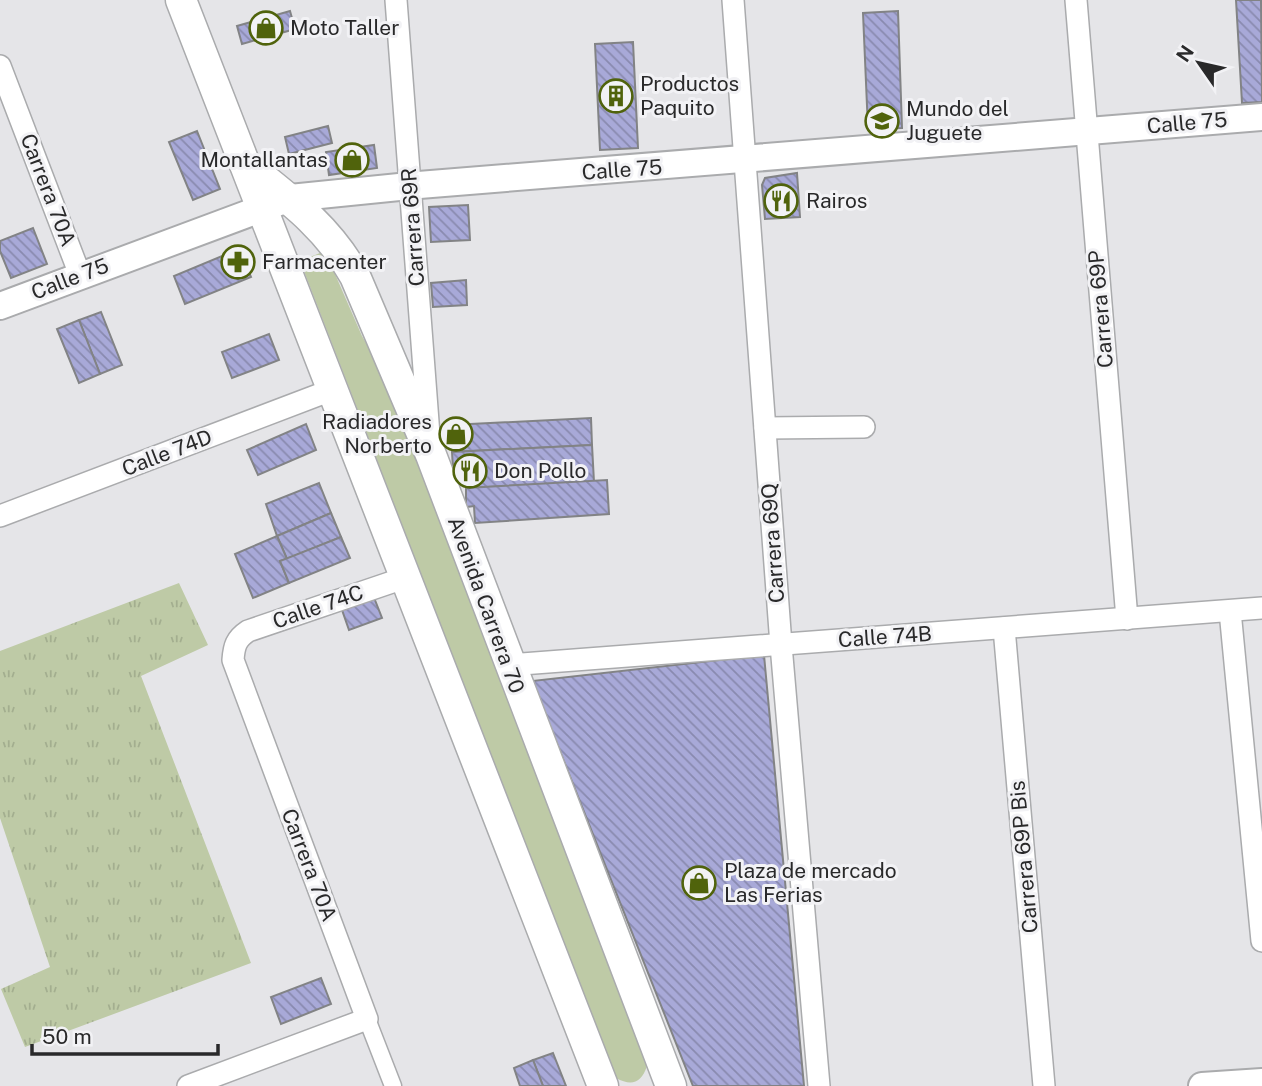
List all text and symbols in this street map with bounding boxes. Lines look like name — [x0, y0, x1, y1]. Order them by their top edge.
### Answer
shop icon: Moto Taller — [247, 9, 285, 47]
place label: Moto Taller — [290, 15, 399, 40]
north arrow — [1164, 28, 1234, 98]
text: N — [1172, 41, 1198, 66]
place label: Productos Paquito — [640, 71, 739, 120]
building icon: Productos Paquito — [597, 77, 635, 115]
place label: Mundo del Juguete — [906, 96, 1009, 145]
school or university icon: Mundo del Juguete — [863, 102, 901, 140]
street label: Calle 75 — [1146, 107, 1228, 138]
street label: Carrera 70A — [16, 130, 81, 250]
shop icon: Montallantas — [333, 141, 371, 179]
place label: Montallantas — [200, 147, 328, 172]
street label: Calle 75 — [581, 154, 663, 185]
street label: Carrera 69R — [396, 167, 429, 287]
restaurant icon: Rairos — [762, 182, 800, 220]
place label: Rairos — [806, 188, 867, 213]
pharmacy icon: Farmacenter — [219, 243, 257, 281]
place label: Farmacenter — [262, 249, 387, 274]
street label: Carrera 69P — [1083, 249, 1118, 369]
street label: Calle 75 — [28, 252, 112, 305]
place label: Radiadores Norberto — [322, 409, 432, 458]
shop icon: Radiadores Norberto — [437, 415, 475, 453]
street label: Calle 74D — [118, 424, 215, 481]
restaurant icon: Don Pollo — [451, 452, 489, 490]
place label: Don Pollo — [494, 458, 586, 483]
street label: Carrera 69Q — [756, 482, 789, 604]
street label: Avenida Carrera 70 — [443, 513, 530, 697]
street label: Calle 74C — [269, 579, 367, 634]
street label: Calle 74B — [837, 621, 933, 652]
street label: Carrera 69P Bis — [1004, 780, 1043, 934]
street label: Carrera 70A — [277, 805, 342, 925]
place label: Plaza de mercado Las Ferias — [724, 858, 897, 907]
shop icon: Plaza de mercado Las Ferias — [680, 864, 718, 902]
scale bar — [32, 1012, 217, 1056]
text: 50 m — [42, 1024, 92, 1049]

